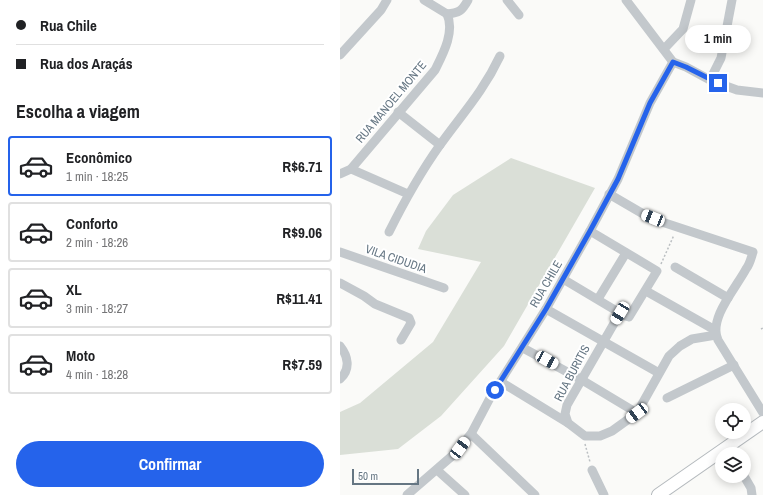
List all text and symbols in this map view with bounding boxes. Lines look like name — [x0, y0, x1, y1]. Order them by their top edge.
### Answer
text: Rua Chile — [40, 15, 97, 36]
callout: 1 min — [685, 25, 751, 53]
text: 1 min — [704, 30, 732, 47]
text: Rua dos Araçás — [40, 53, 133, 74]
street label: RUA MANOEL MONTE — [352, 58, 430, 146]
route end — [709, 74, 727, 92]
text: Escolha a viagem — [16, 99, 140, 124]
text: Econômico — [66, 147, 132, 168]
icon: car — [18, 148, 54, 184]
text: R$6.71 — [282, 156, 322, 177]
text: 1 min · 18:25 — [66, 168, 128, 185]
car — [640, 208, 666, 228]
text: Conforto — [66, 213, 118, 234]
icon: car — [18, 214, 54, 250]
text: R$9.06 — [282, 222, 322, 243]
text: 2 min · 18:26 — [66, 234, 128, 251]
street label: VILA CIDUDIA — [363, 241, 429, 277]
street label: RUA CHILE — [526, 258, 566, 310]
text: XL — [66, 279, 82, 300]
icon: car — [18, 280, 54, 316]
text: R$11.41 — [276, 288, 322, 309]
text: 3 min · 18:27 — [66, 300, 128, 317]
car — [609, 300, 631, 326]
street label: RUA BURITIS — [550, 342, 594, 404]
text: Moto — [66, 345, 95, 366]
icon: car — [18, 346, 54, 382]
car — [534, 349, 560, 371]
text: R$7.59 — [282, 354, 322, 375]
text: 4 min · 18:28 — [66, 366, 128, 383]
route start — [486, 381, 504, 399]
car — [624, 401, 650, 425]
map controls — [715, 403, 751, 483]
button: locate — [715, 403, 751, 439]
car — [448, 435, 472, 461]
button: Confirmar — [16, 441, 324, 487]
button: layers — [715, 447, 751, 483]
scale bar — [352, 467, 419, 486]
text: 50 m — [358, 469, 378, 483]

